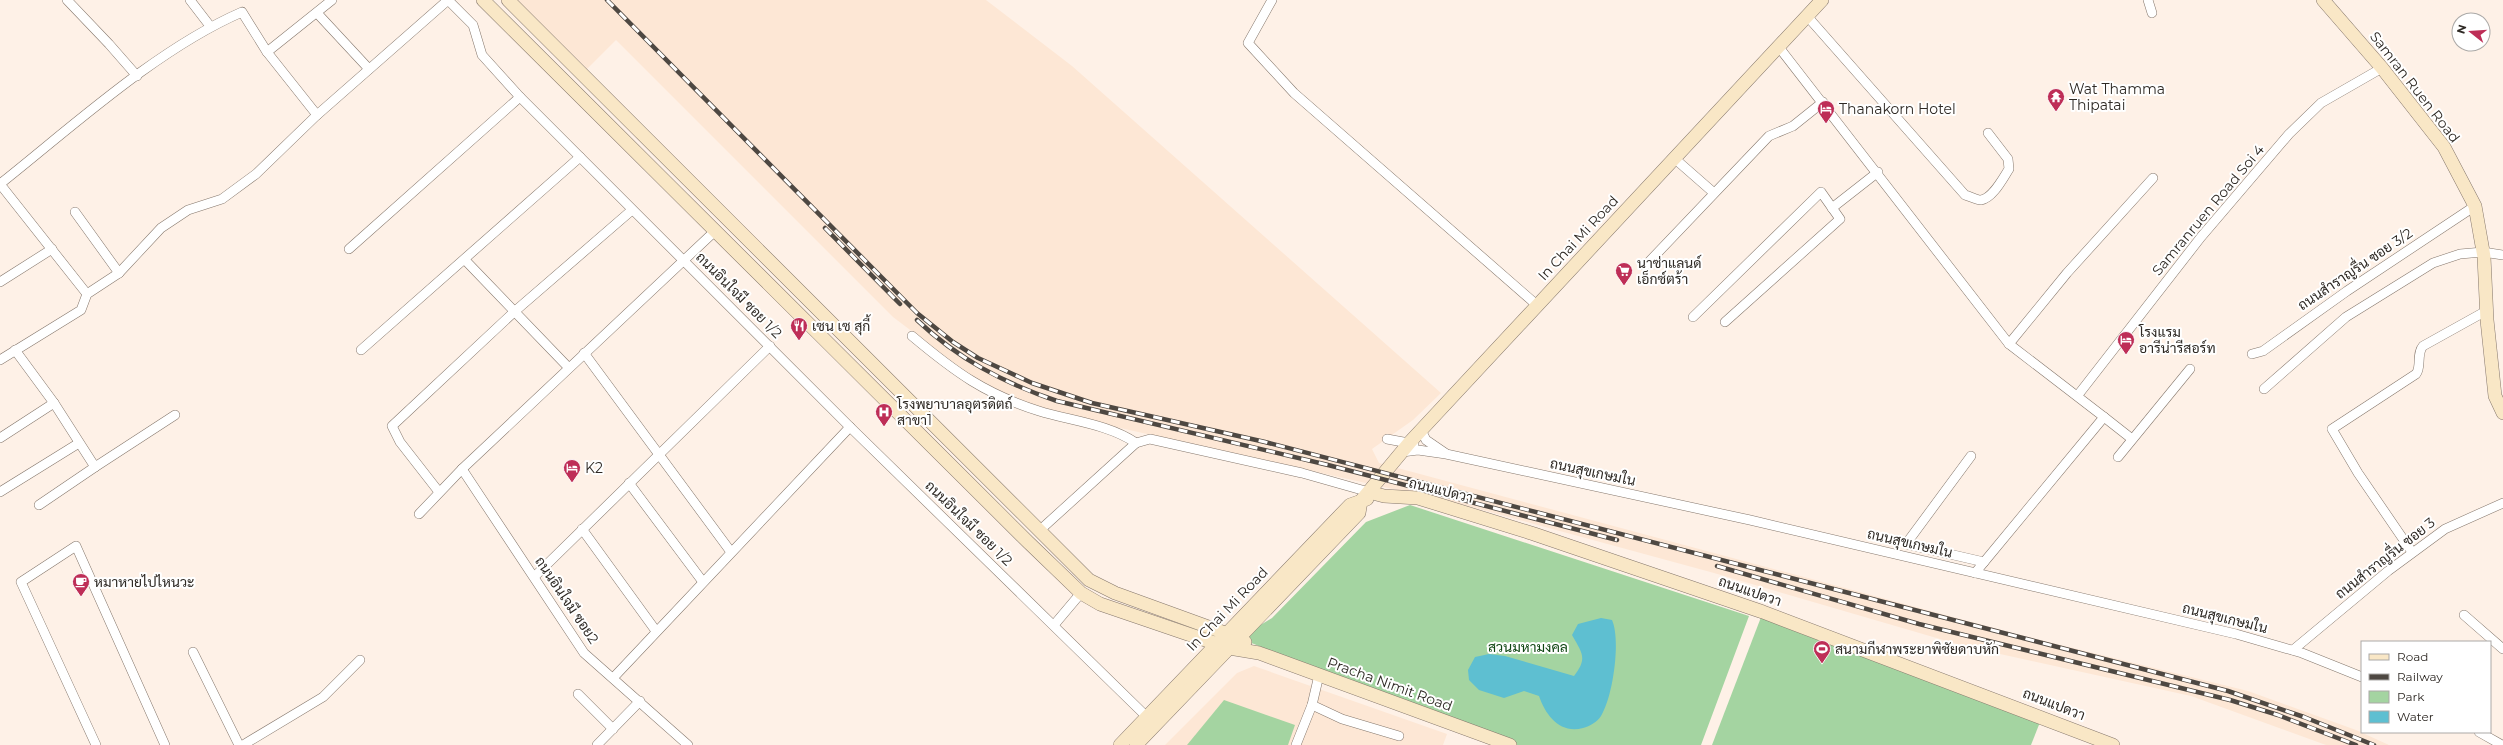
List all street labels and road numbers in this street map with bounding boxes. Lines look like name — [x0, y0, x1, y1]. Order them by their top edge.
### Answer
street label: Samran Ruen Road — [2366, 28, 2464, 146]
street label: Samranruen Road Soi 4 — [2148, 140, 2269, 279]
street label: In Chai Mi Road — [1534, 192, 1622, 284]
street label: ถนนสำราญรื่น ซอย 3/2 — [2293, 221, 2416, 314]
street label: ถนนอินใจมี ซอย 1/2 — [692, 248, 786, 342]
street label: ถนนสุขเกษมใน — [1548, 454, 1638, 491]
street label: ถนนแปดวา — [1407, 473, 1475, 507]
street label: ถนนอินใจมี ซอย 1/2 — [922, 477, 1017, 569]
street label: ถนนสำราญรื่น ซอย 3 — [2330, 511, 2439, 603]
street label: ถนนสุขเกษมใน — [1865, 524, 1955, 563]
street label: ถนนอินใจมี ซอย2 — [531, 553, 603, 647]
street label: In Chai Mi Road — [1182, 563, 1272, 655]
street label: ถนนแปดวา — [1716, 572, 1784, 610]
street label: ถนนสุขเกษมใน — [2180, 599, 2270, 638]
street label: Pracha Nimit Road — [1325, 653, 1455, 715]
street label: ถนนแปดวา — [2020, 684, 2088, 724]

